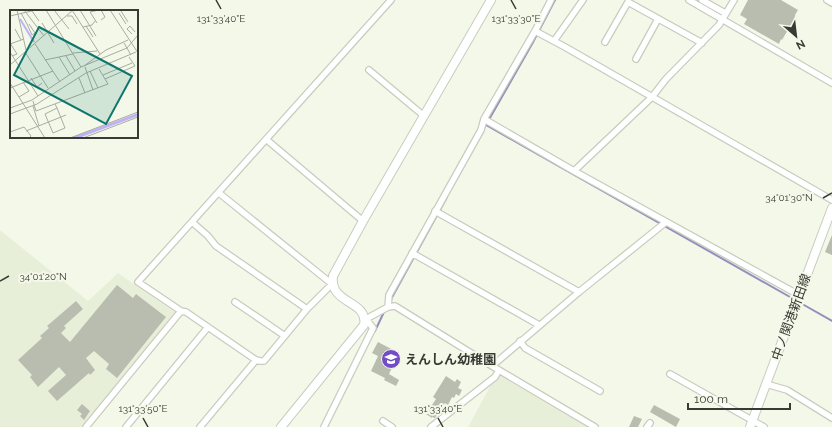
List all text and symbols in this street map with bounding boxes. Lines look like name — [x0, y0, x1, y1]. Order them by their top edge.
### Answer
inset map — [10, 10, 138, 138]
text: 131°33'40"E — [197, 13, 245, 24]
text: 131°33'30"E — [491, 13, 541, 24]
north arrow — [776, 16, 816, 56]
text: N — [794, 37, 807, 52]
text: 34°01'30"N — [765, 192, 813, 203]
text: 34°01'20"N — [19, 271, 67, 282]
street label: 中ノ関港新田線 — [768, 272, 814, 362]
school or university icon: えんしん幼稚園 — [380, 348, 402, 370]
place label: えんしん幼稚園 — [405, 352, 496, 367]
scale bar — [688, 385, 790, 411]
text: 100 m — [694, 392, 728, 406]
text: 131°33'50"E — [118, 403, 168, 414]
text: 131°33'40"E — [414, 403, 462, 414]

